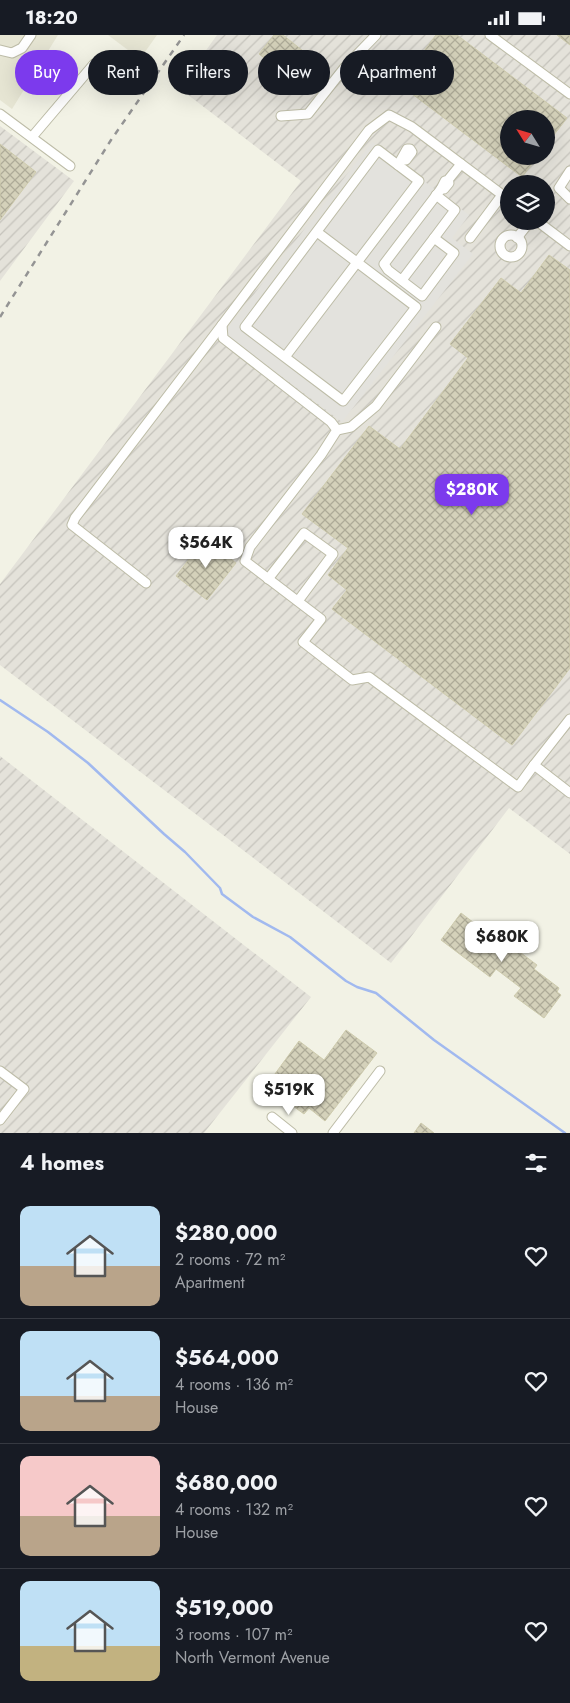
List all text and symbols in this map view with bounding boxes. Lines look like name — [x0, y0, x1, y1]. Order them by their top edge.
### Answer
text: 18:20 — [25, 4, 78, 31]
chip: Buy — [15, 50, 78, 95]
chip: Rent — [88, 50, 158, 95]
chip: Filters — [168, 50, 248, 95]
chip: New — [258, 50, 330, 95]
chip: Apartment — [340, 50, 454, 95]
north arrow — [500, 110, 555, 165]
map controls — [500, 110, 555, 230]
button: layers — [500, 175, 555, 230]
pin: $280K — [437, 473, 507, 516]
text: $280K — [446, 478, 498, 501]
pin: $564K — [171, 527, 241, 569]
text: $564K — [179, 531, 233, 554]
pin: $680K — [467, 921, 537, 963]
text: $680K — [476, 925, 528, 948]
pin: $519K — [254, 1073, 324, 1116]
text: $519K — [264, 1078, 314, 1101]
text: 4 homes — [20, 1148, 104, 1178]
icon: filters — [522, 1149, 550, 1177]
text: $280,000 — [175, 1218, 277, 1248]
icon: home — [60, 1226, 120, 1286]
icon: heart — [522, 1242, 550, 1270]
text: 2 rooms · 72 m² — [175, 1248, 285, 1271]
text: Apartment — [175, 1271, 245, 1294]
text: $564,000 — [175, 1343, 279, 1373]
icon: home — [60, 1351, 120, 1411]
icon: heart — [522, 1367, 550, 1395]
text: 4 rooms · 136 m² — [175, 1373, 293, 1396]
text: House — [175, 1396, 218, 1419]
text: $680,000 — [175, 1468, 278, 1498]
icon: home — [60, 1476, 120, 1536]
icon: heart — [522, 1492, 550, 1520]
text: 4 rooms · 132 m² — [175, 1498, 293, 1521]
text: House — [175, 1521, 218, 1544]
text: $519,000 — [175, 1593, 273, 1623]
icon: home — [60, 1601, 120, 1661]
icon: heart — [522, 1617, 550, 1645]
text: 3 rooms · 107 m² — [175, 1623, 293, 1646]
text: North Vermont Avenue — [175, 1646, 330, 1669]

